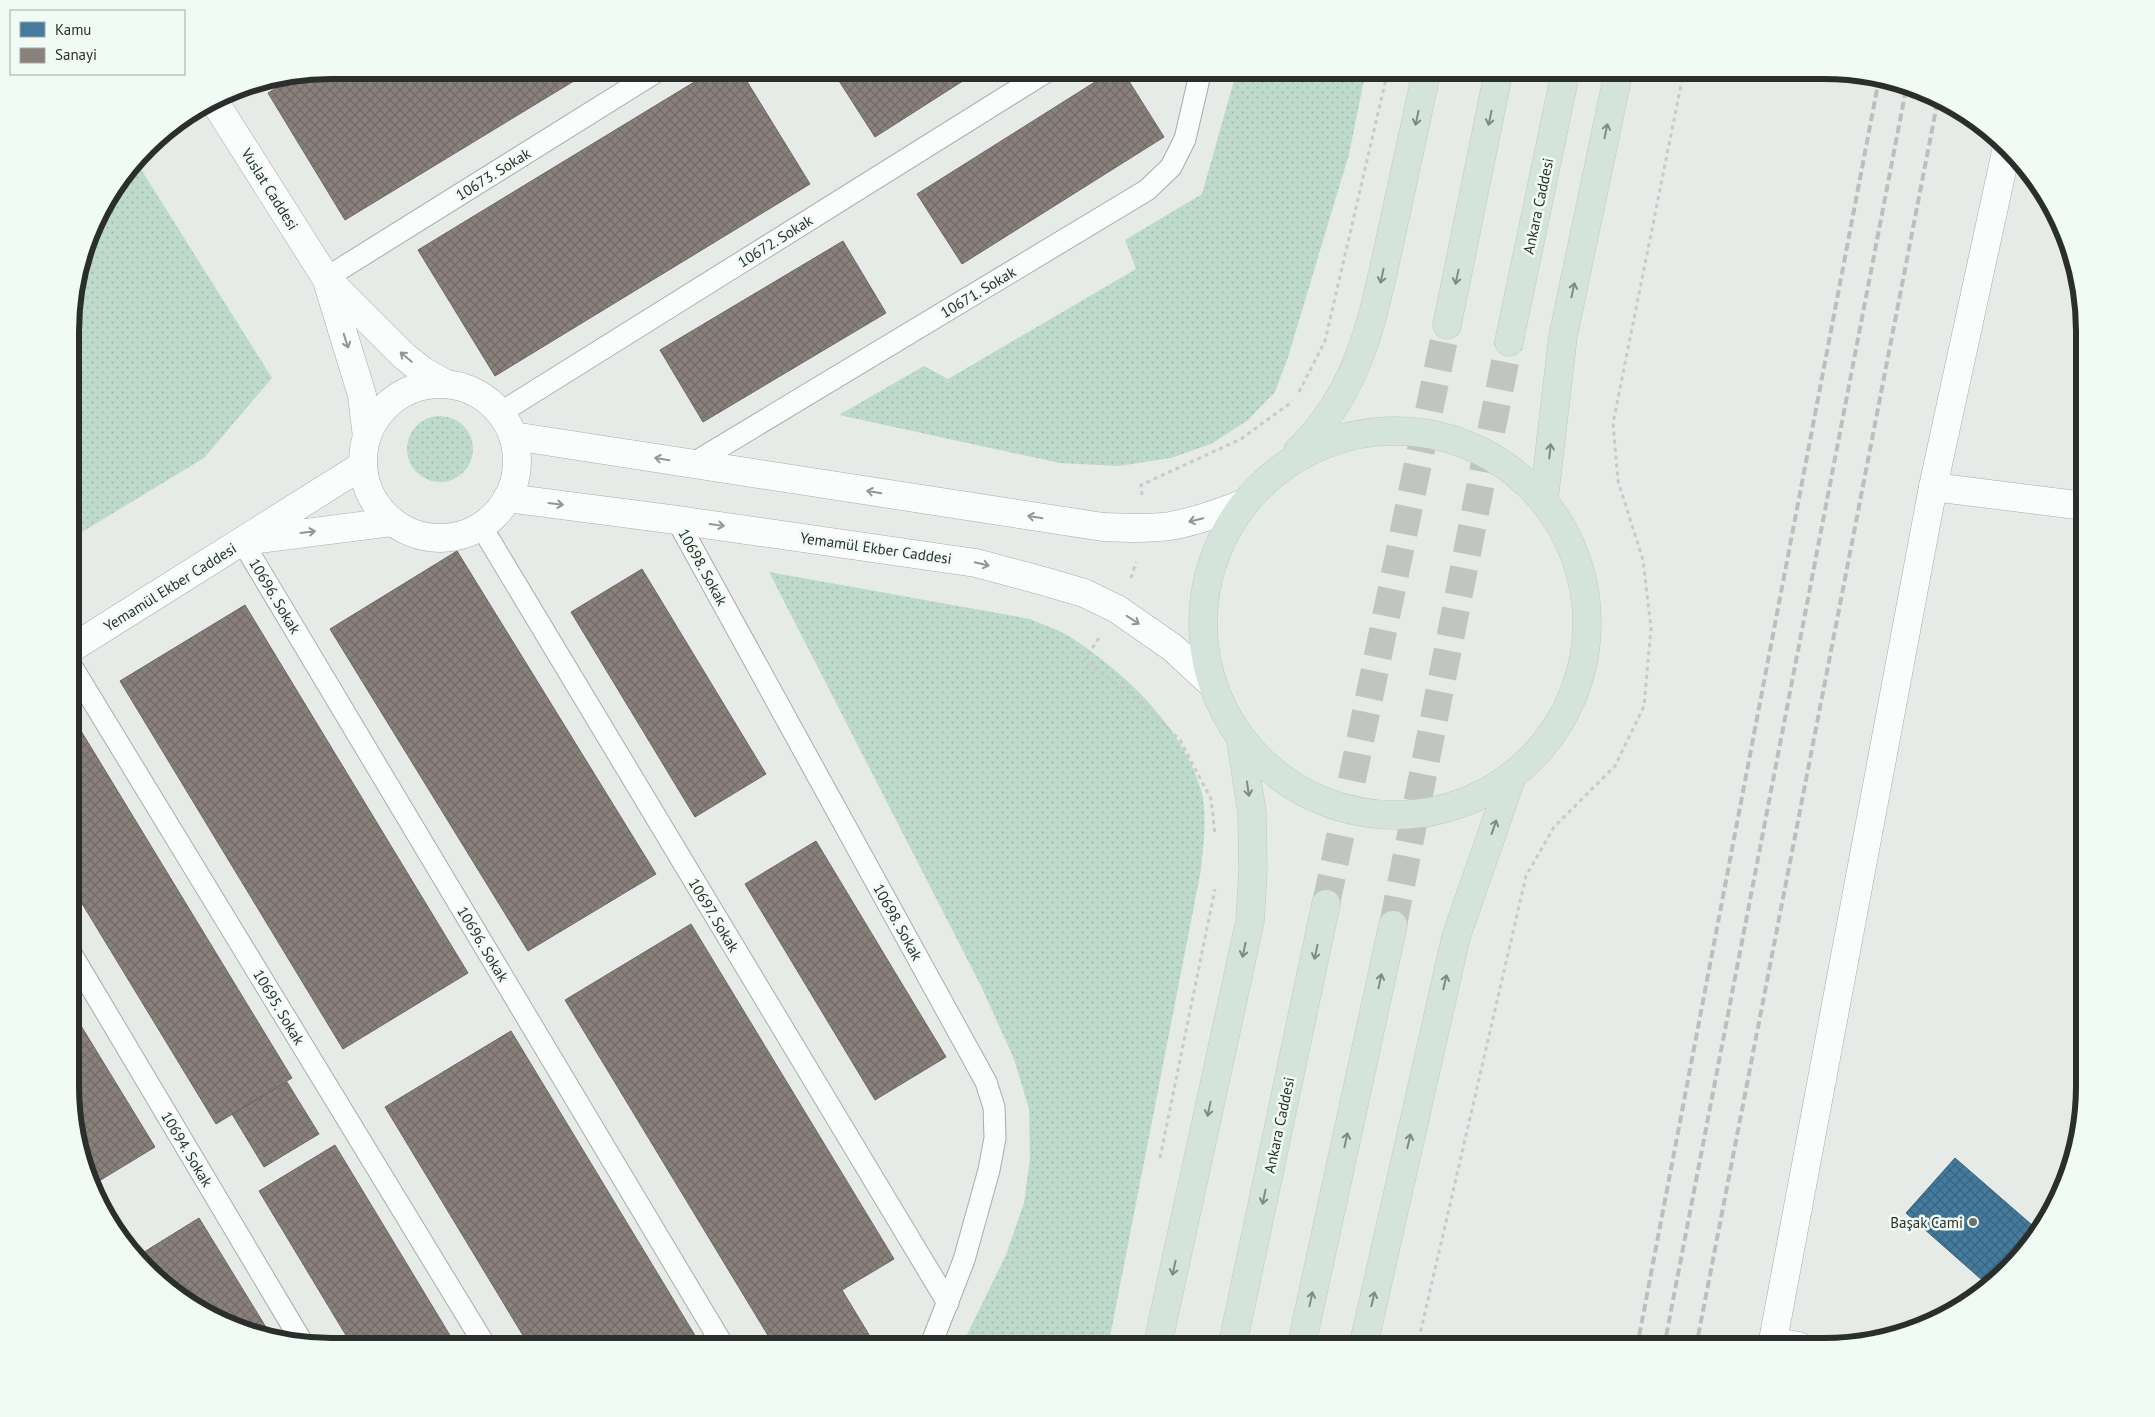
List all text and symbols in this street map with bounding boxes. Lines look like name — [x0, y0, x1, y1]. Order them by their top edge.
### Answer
legend — [10, 10, 185, 75]
text: Kamu — [55, 20, 91, 39]
text: Sanayi — [55, 45, 97, 64]
one-way arrow — [1411, 109, 1421, 125]
one-way arrow — [1484, 109, 1494, 125]
one-way arrow — [1602, 123, 1612, 139]
street label: 10673. Sokak — [452, 143, 535, 205]
street label: Vuslat Caddesi — [237, 144, 303, 233]
street label: Ankara Caddesi — [1519, 156, 1557, 256]
street label: 10672. Sokak — [734, 210, 817, 272]
street label: 10671. Sokak — [937, 262, 1020, 322]
one-way arrow — [1377, 268, 1386, 284]
one-way arrow — [1452, 269, 1461, 285]
one-way arrow — [1568, 282, 1578, 298]
one-way arrow — [342, 333, 352, 349]
one-way arrow — [399, 351, 412, 363]
one-way arrow — [1545, 443, 1555, 459]
one-way arrow — [654, 454, 670, 464]
one-way arrow — [867, 486, 883, 496]
one-way arrow — [548, 499, 564, 509]
one-way arrow — [1027, 511, 1043, 521]
one-way arrow — [1188, 516, 1204, 525]
one-way arrow — [709, 521, 725, 531]
street label: 10698. Sokak — [674, 525, 732, 609]
one-way arrow — [300, 527, 316, 537]
street label: Yemamül Ekber Caddesi — [799, 528, 953, 568]
street label: Yemamül Ekber Caddesi — [100, 538, 240, 636]
street label: 10696. Sokak — [245, 555, 305, 638]
one-way arrow — [973, 560, 989, 569]
one-way arrow — [1126, 615, 1140, 625]
one-way arrow — [1244, 780, 1254, 796]
one-way arrow — [1490, 820, 1499, 836]
street label: 10697. Sokak — [684, 874, 744, 956]
street label: 10698. Sokak — [869, 880, 927, 964]
street label: 10696. Sokak — [453, 903, 513, 986]
one-way arrow — [1238, 942, 1248, 958]
one-way arrow — [1310, 943, 1320, 959]
street label: 10695. Sokak — [249, 966, 309, 1049]
one-way arrow — [1376, 974, 1385, 990]
one-way arrow — [1441, 975, 1450, 991]
street label: Ankara Caddesi — [1260, 1075, 1298, 1175]
one-way arrow — [1204, 1101, 1213, 1117]
street label: 10694. Sokak — [157, 1108, 217, 1191]
one-way arrow — [1342, 1133, 1351, 1149]
one-way arrow — [1405, 1133, 1414, 1149]
one-way arrow — [1258, 1188, 1268, 1204]
place label: Başak Cami — [1890, 1213, 1963, 1232]
marker: Başak Cami — [1967, 1216, 1979, 1228]
one-way arrow — [1169, 1259, 1178, 1275]
one-way arrow — [1307, 1291, 1316, 1307]
one-way arrow — [1369, 1292, 1378, 1308]

